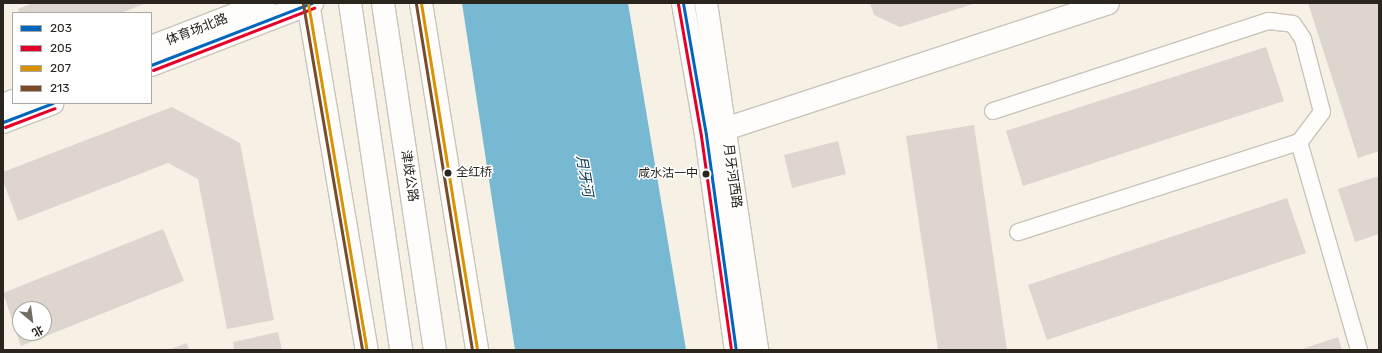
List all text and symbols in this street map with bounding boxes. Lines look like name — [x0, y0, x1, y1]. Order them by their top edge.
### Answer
street label: 体育场北路 — [164, 11, 230, 49]
legend — [12, 12, 152, 104]
text: 203 — [50, 21, 72, 35]
text: 205 — [50, 41, 72, 55]
text: 207 — [50, 61, 71, 75]
text: 213 — [50, 81, 69, 95]
street label: 月牙河西路 — [720, 143, 744, 209]
street label: 津歧公路 — [397, 149, 421, 203]
water label: 月牙河 — [572, 154, 596, 198]
place label: 全红桥 — [456, 166, 492, 180]
place label: 咸水沽一中 — [638, 167, 698, 181]
marker: 全红桥 — [443, 168, 453, 178]
marker: 咸水沽一中 — [701, 169, 711, 179]
north arrow — [12, 301, 52, 341]
text: 北 — [30, 323, 46, 339]

